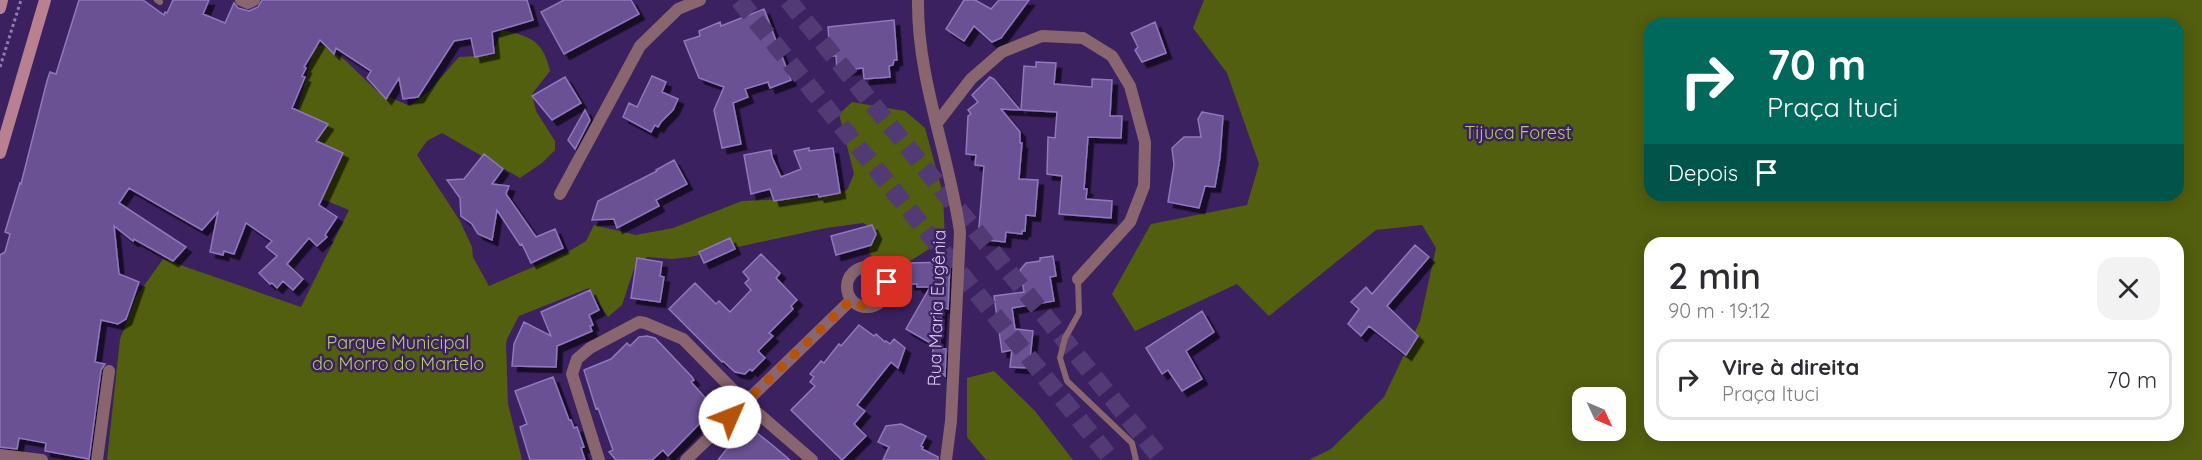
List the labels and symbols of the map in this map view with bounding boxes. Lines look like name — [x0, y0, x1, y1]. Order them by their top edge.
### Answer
park label: Tijuca Forest — [1464, 121, 1572, 144]
street label: Rua Maria Eugênia — [922, 229, 951, 387]
pin — [861, 256, 912, 307]
park label: Parque Municipal do Morro do Martelo — [312, 331, 484, 375]
position arrow — [698, 385, 762, 449]
north arrow — [1572, 387, 1626, 441]

